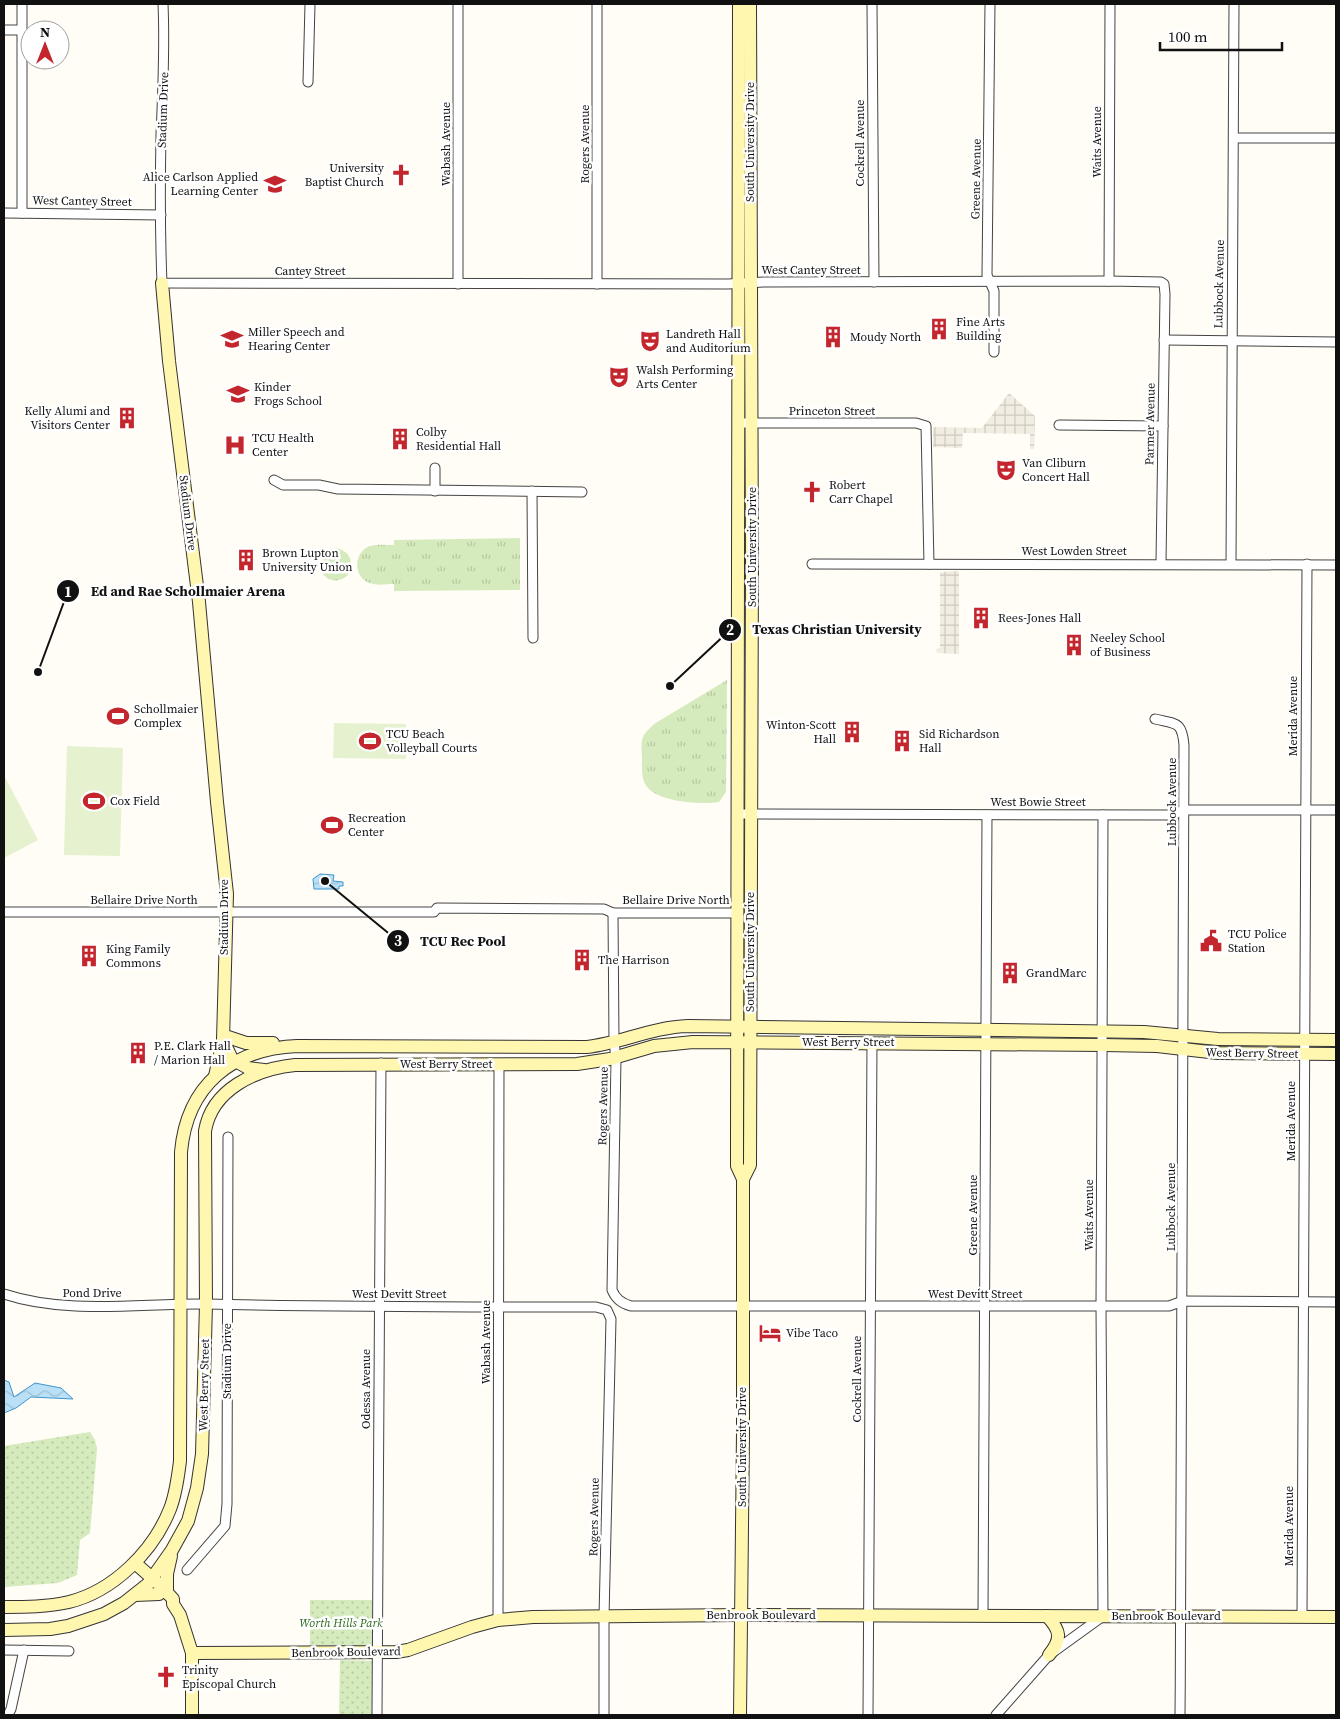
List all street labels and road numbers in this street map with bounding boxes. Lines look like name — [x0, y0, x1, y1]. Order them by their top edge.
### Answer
street label: Stadium Drive — [154, 72, 172, 148]
street label: South University Drive — [742, 82, 758, 202]
street label: Cockrell Avenue — [852, 100, 868, 186]
street label: Wabash Avenue — [438, 102, 454, 186]
street label: Rogers Avenue — [577, 105, 593, 183]
street label: Waits Avenue — [1089, 106, 1105, 178]
street label: Greene Avenue — [967, 138, 985, 220]
street label: West Cantey Street — [32, 192, 132, 210]
street label: Lubbock Avenue — [1210, 240, 1228, 328]
street label: West Cantey Street — [761, 262, 861, 278]
street label: Cantey Street — [275, 263, 345, 279]
street label: Parmer Avenue — [1141, 383, 1159, 465]
street label: Princeton Street — [789, 403, 875, 419]
street label: Stadium Drive — [175, 474, 201, 552]
street label: South University Drive — [744, 487, 760, 607]
street label: West Lowden Street — [1021, 543, 1127, 559]
street label: Merida Avenue — [1285, 676, 1301, 756]
street label: Lubbock Avenue — [1164, 758, 1180, 846]
street label: West Bowie Street — [990, 794, 1086, 810]
street label: Stadium Drive — [216, 879, 232, 955]
street label: Bellaire Drive North — [90, 892, 198, 908]
street label: Bellaire Drive North — [622, 892, 730, 908]
street label: South University Drive — [742, 892, 758, 1012]
street label: West Berry Street — [802, 1034, 894, 1050]
street label: West Berry Street — [1206, 1044, 1299, 1062]
street label: West Berry Street — [400, 1056, 492, 1072]
street label: Rogers Avenue — [594, 1066, 612, 1146]
street label: Merida Avenue — [1283, 1081, 1299, 1161]
street label: Lubbock Avenue — [1163, 1163, 1179, 1251]
street label: Greene Avenue — [965, 1175, 981, 1255]
street label: Waits Avenue — [1081, 1179, 1097, 1251]
street label: Pond Drive — [62, 1285, 122, 1301]
street label: West Devitt Street — [352, 1286, 446, 1302]
street label: West Devitt Street — [928, 1286, 1022, 1302]
street label: Wabash Avenue — [478, 1300, 494, 1384]
street label: Stadium Drive — [219, 1323, 235, 1399]
street label: Cockrell Avenue — [849, 1336, 865, 1422]
street label: West Berry Street — [195, 1338, 213, 1431]
street label: Odessa Avenue — [358, 1349, 374, 1429]
street label: South University Drive — [734, 1387, 750, 1507]
street label: Rogers Avenue — [585, 1477, 603, 1557]
street label: Merida Avenue — [1281, 1486, 1297, 1566]
street label: Benbrook Boulevard — [706, 1607, 816, 1623]
street label: Benbrook Boulevard — [1111, 1608, 1221, 1624]
street label: Benbrook Boulevard — [291, 1643, 401, 1661]

